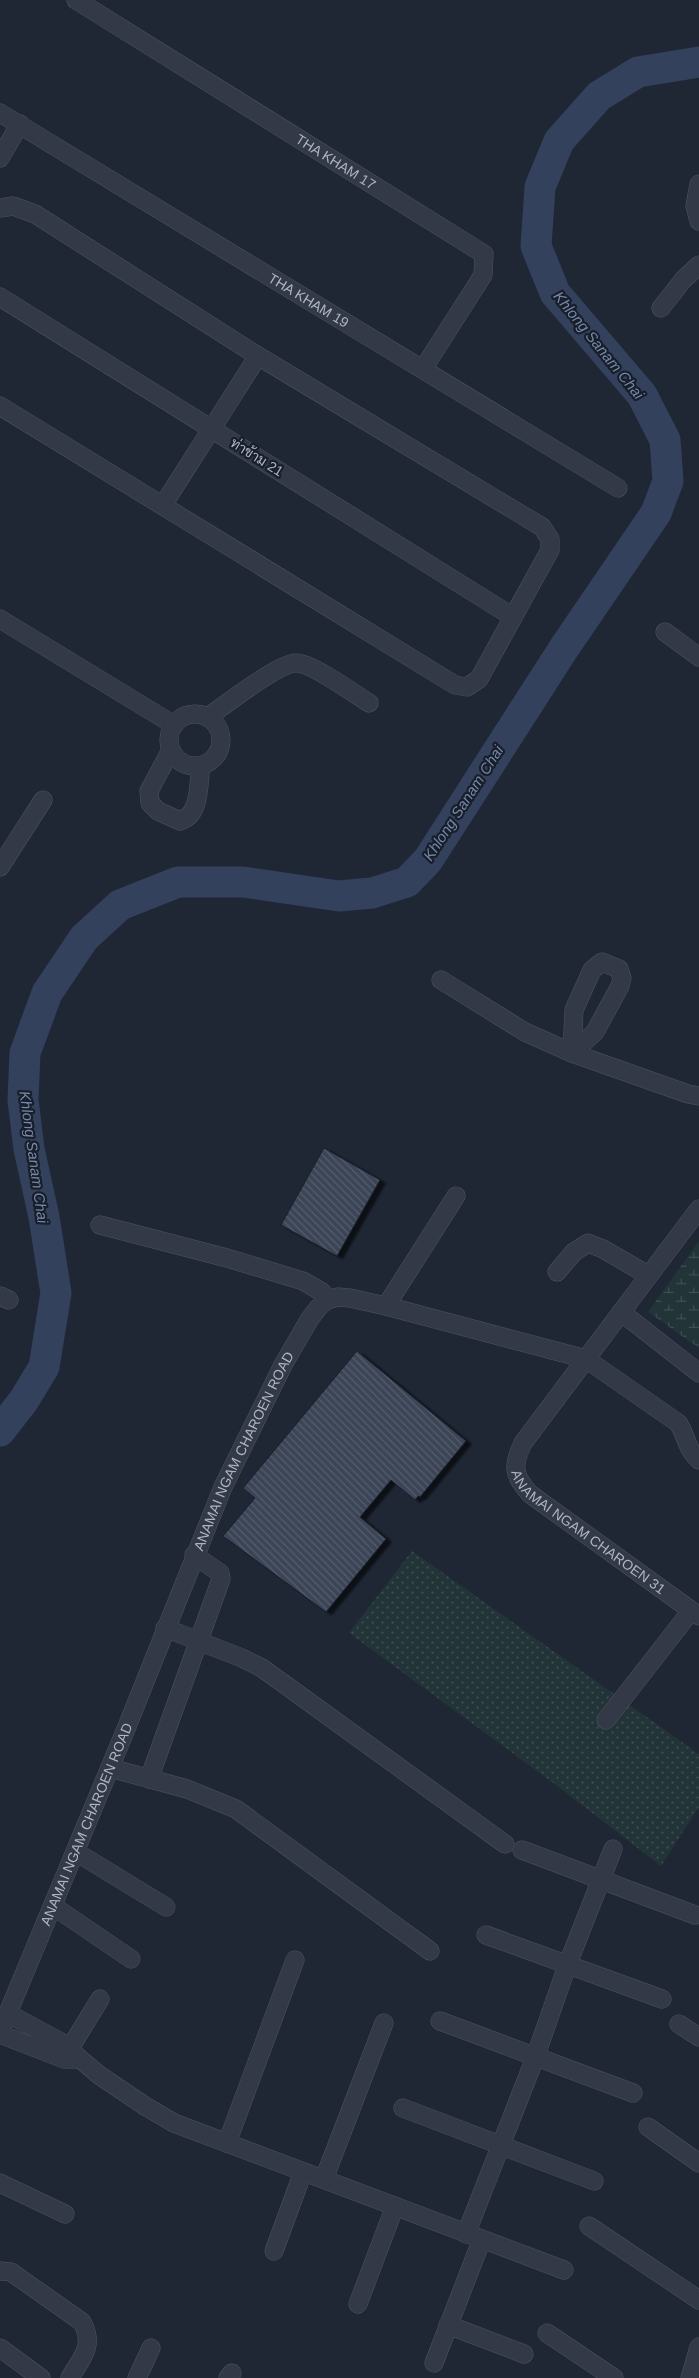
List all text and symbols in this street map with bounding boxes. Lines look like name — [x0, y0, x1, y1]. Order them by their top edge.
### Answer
street label: THA KHAM 17 — [293, 131, 379, 193]
street label: THA KHAM 19 — [266, 270, 352, 331]
water label: Khlong Sanam Chai — [550, 288, 648, 403]
street label: ท่าข้าม 21 — [228, 434, 287, 480]
water label: Khlong Sanam Chai — [420, 742, 507, 864]
water label: Khlong Sanam Chai — [16, 1090, 52, 1225]
street label: ANAMAI NGAM CHAROEN ROAD — [190, 1349, 297, 1553]
street label: ANAMAI NGAM CHAROEN 31 — [508, 1468, 669, 1597]
street label: ANAMAI NGAM CHAROEN ROAD — [37, 1721, 136, 1928]

